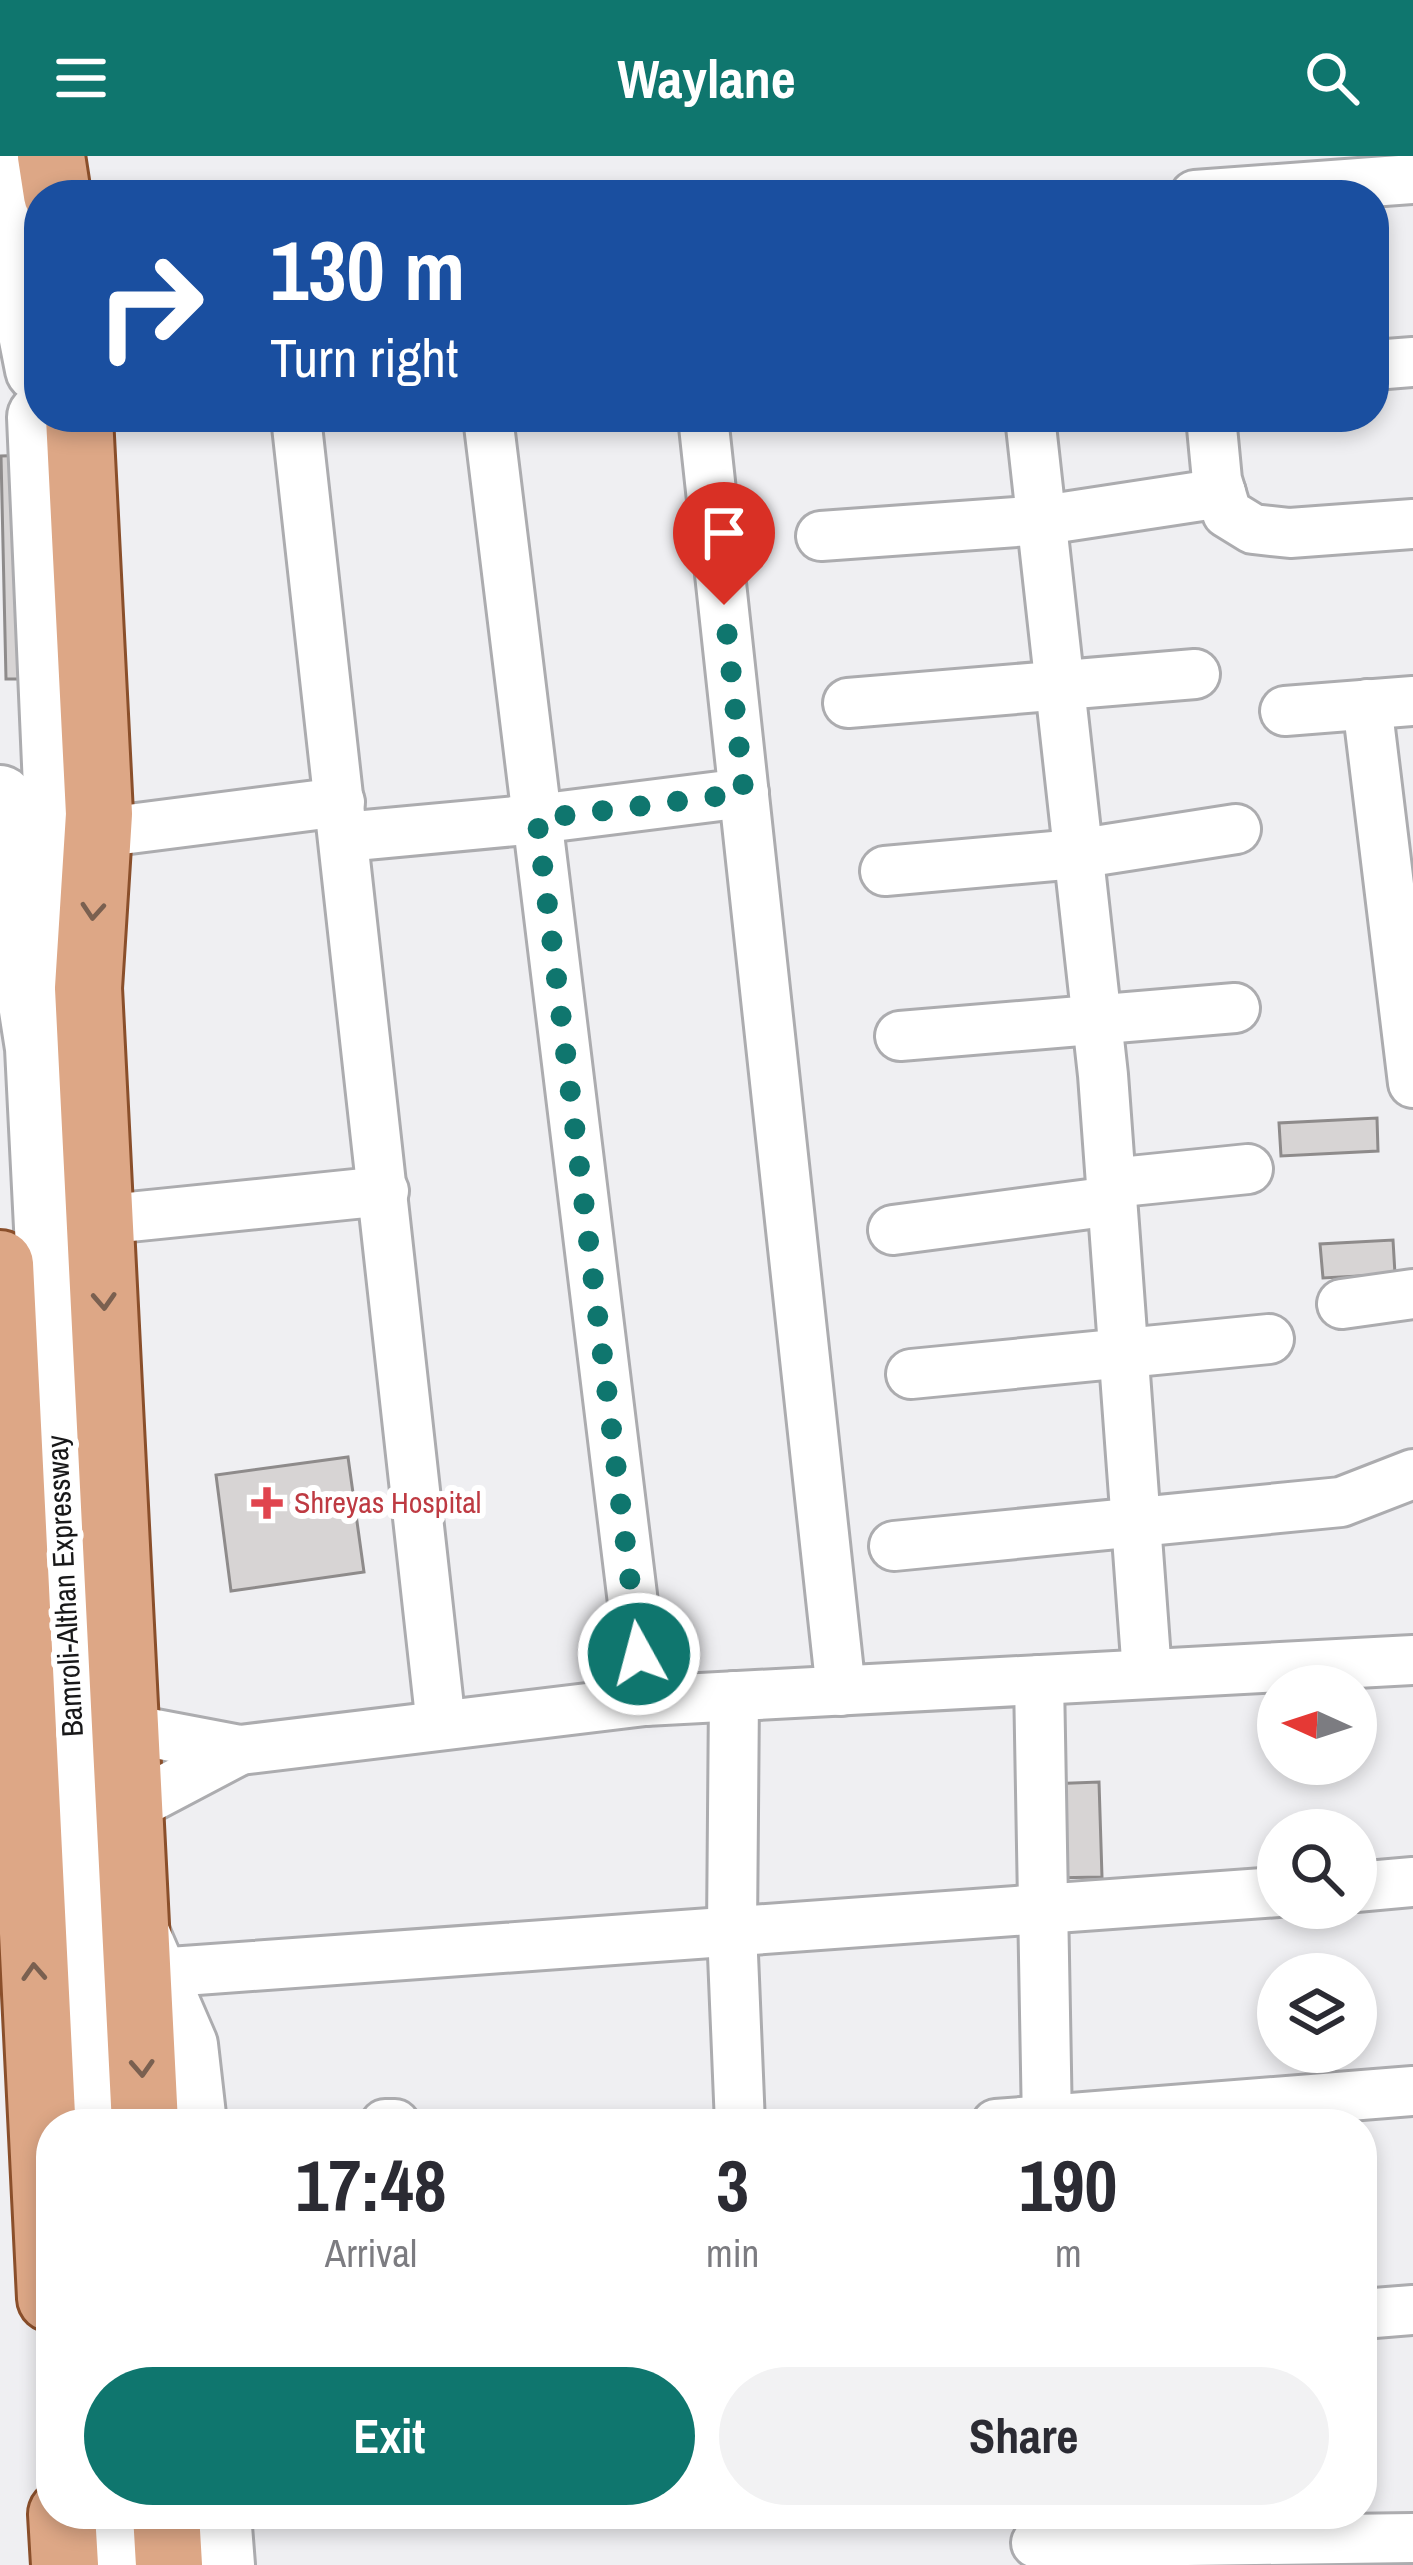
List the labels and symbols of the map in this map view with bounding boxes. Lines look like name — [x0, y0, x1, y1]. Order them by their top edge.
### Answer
pin — [673, 482, 775, 605]
one-way arrow — [80, 902, 106, 921]
one-way arrow — [91, 1292, 117, 1311]
street label: Bamroli-Althan Expressway — [36, 1433, 92, 1738]
place label: Shreyas Hospital — [294, 1482, 481, 1522]
marker: Shreyas Hospital — [251, 1487, 283, 1519]
position arrow — [576, 1591, 702, 1717]
north arrow — [1257, 1665, 1377, 1785]
one-way arrow — [21, 1962, 47, 1981]
one-way arrow — [129, 2059, 155, 2078]

